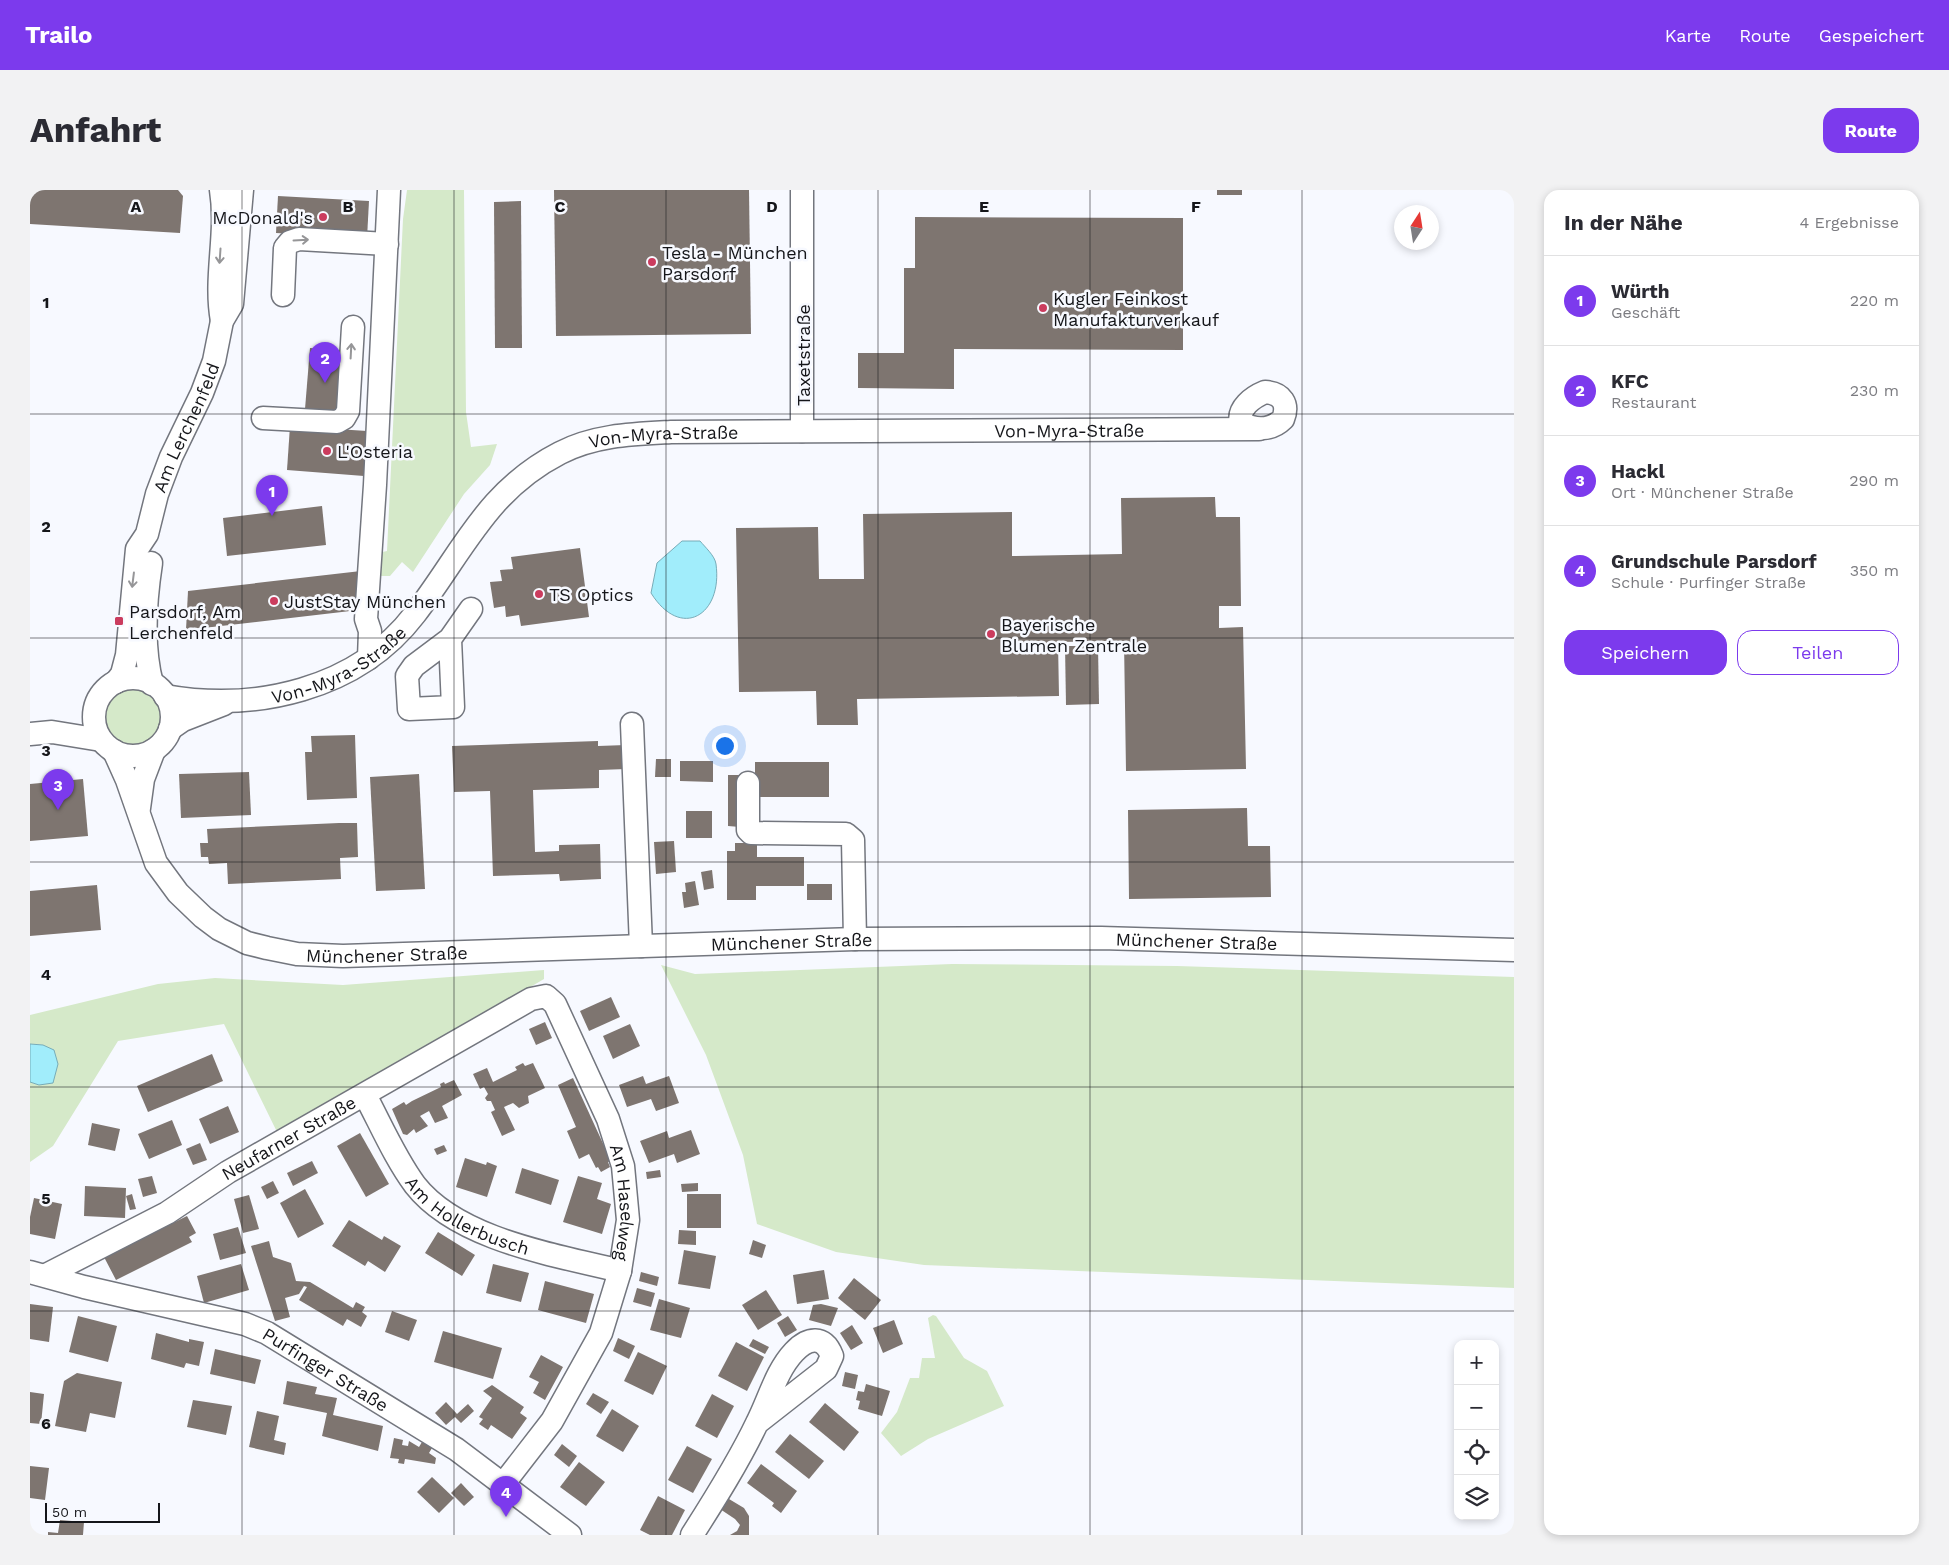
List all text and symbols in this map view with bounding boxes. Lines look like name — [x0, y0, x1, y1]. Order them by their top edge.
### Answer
text: Trailo — [25, 21, 92, 49]
text: Karte — [1665, 25, 1711, 46]
text: Route — [1739, 25, 1791, 46]
text: Gespeichert — [1819, 25, 1924, 46]
button: Route — [1823, 108, 1919, 153]
text: Anfahrt — [30, 109, 161, 151]
text: A — [131, 197, 142, 216]
text: B — [343, 197, 354, 216]
text: C — [555, 197, 566, 216]
text: D — [766, 197, 778, 216]
text: E — [979, 197, 989, 216]
text: F — [1191, 197, 1201, 216]
north arrow — [1394, 205, 1439, 250]
place label: McDonald's — [212, 207, 313, 228]
text: In der Nähe — [1564, 210, 1683, 235]
marker: McDonald's — [317, 211, 329, 223]
text: 4 Ergebnisse — [1799, 213, 1899, 232]
one-way arrow — [293, 236, 309, 245]
place label: Tesla - München Parsdorf — [662, 242, 808, 284]
one-way arrow — [216, 248, 225, 264]
marker: Tesla - München Parsdorf — [646, 256, 658, 268]
text: Würth — [1611, 280, 1669, 303]
place label: Kugler Feinkost Manufakturverkauf — [1053, 288, 1219, 330]
text: 1 — [1577, 291, 1583, 310]
text: 220 m — [1850, 291, 1899, 310]
text: 1 — [43, 293, 49, 312]
marker: Kugler Feinkost Manufakturverkauf — [1037, 302, 1049, 314]
text: Geschäft — [1611, 303, 1680, 322]
street label: Taxetstraße — [793, 304, 814, 406]
pin: 2 — [309, 342, 341, 383]
one-way arrow — [347, 343, 356, 359]
street label: Am Lerchenfeld — [148, 359, 223, 495]
text: KFC — [1611, 370, 1649, 393]
text: 2 — [1575, 381, 1585, 400]
text: 230 m — [1850, 381, 1899, 400]
text: Restaurant — [1611, 393, 1697, 412]
street label: Von-Myra-Straße — [994, 419, 1144, 441]
street label: Von-Myra-Straße — [586, 421, 739, 452]
place label: L'Osteria — [337, 441, 413, 462]
marker: L'Osteria — [321, 445, 333, 457]
text: Hackl — [1611, 460, 1665, 483]
text: 3 — [1575, 471, 1585, 490]
text: 290 m — [1849, 471, 1899, 490]
pin: 1 — [256, 475, 288, 516]
text: Ort · Münchener Straße — [1611, 483, 1794, 502]
text: 2 — [41, 517, 51, 536]
text: Grundschule Parsdorf — [1611, 550, 1817, 573]
text: 4 — [1575, 561, 1585, 580]
text: 350 m — [1850, 561, 1899, 580]
one-way arrow — [128, 571, 138, 587]
text: Schule · Purfinger Straße — [1611, 573, 1806, 592]
place label: TS Optics — [549, 584, 633, 605]
marker: TS Optics — [533, 588, 545, 600]
place label: JustStay München — [284, 591, 446, 612]
marker: JustStay München — [268, 595, 280, 607]
place label: Parsdorf, Am Lerchenfeld — [129, 601, 241, 643]
place label: Bayerische Blumen Zentrale — [1001, 614, 1147, 656]
marker: Parsdorf, Am Lerchenfeld — [113, 615, 125, 627]
street label: Von-Myra-Straße — [269, 622, 410, 707]
marker: Bayerische Blumen Zentrale — [985, 628, 997, 640]
button: Speichern — [1564, 630, 1727, 675]
button: Teilen — [1737, 630, 1899, 675]
your location — [712, 733, 738, 759]
text: 3 — [41, 741, 51, 760]
pin: 3 — [42, 769, 74, 810]
street label: Münchener Straße — [711, 928, 872, 954]
street label: Münchener Straße — [1115, 928, 1278, 954]
street label: Münchener Straße — [306, 941, 468, 967]
text: 4 — [41, 965, 51, 984]
street label: Neufarner Straße — [218, 1091, 359, 1184]
street label: Am Haselweg — [606, 1141, 639, 1263]
street label: Am Hollerbusch — [401, 1172, 532, 1259]
text: 5 — [41, 1189, 51, 1208]
street label: Purfinger Straße — [259, 1323, 392, 1416]
map controls — [1454, 1340, 1499, 1520]
button: + — [1454, 1340, 1499, 1385]
button: − — [1454, 1385, 1499, 1430]
text: 6 — [41, 1414, 51, 1433]
button: locate — [1454, 1430, 1499, 1475]
button: layers — [1454, 1475, 1499, 1520]
pin: 4 — [490, 1476, 522, 1517]
scale bar — [45, 1500, 160, 1523]
text: 50 m — [52, 1504, 87, 1520]

